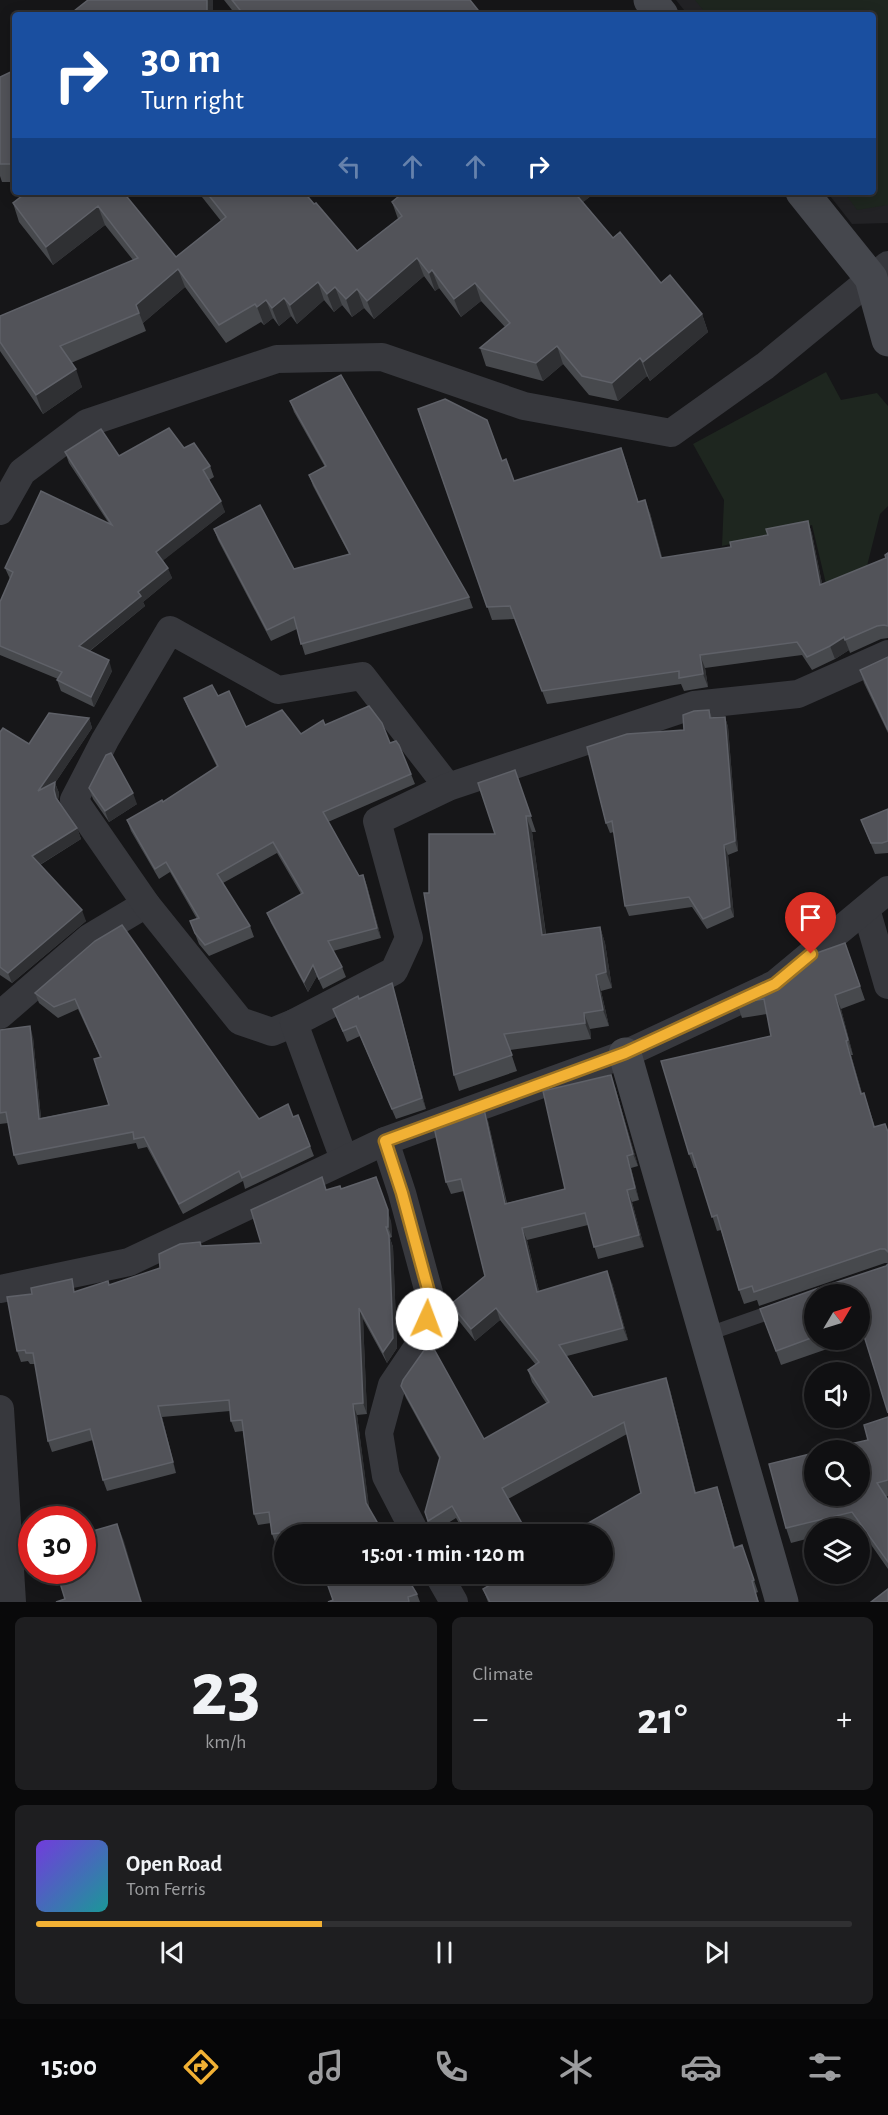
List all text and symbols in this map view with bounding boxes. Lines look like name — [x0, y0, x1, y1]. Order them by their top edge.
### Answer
icon: right — [42, 36, 120, 114]
text: 30 m — [141, 38, 221, 80]
text: Turn right — [141, 87, 244, 114]
icon: left — [333, 150, 366, 183]
icon: ahead — [396, 150, 429, 183]
icon: ahead — [459, 150, 492, 183]
icon: right — [522, 150, 555, 183]
pin — [785, 892, 836, 954]
icon: arrive — [794, 901, 827, 934]
north arrow — [804, 1284, 870, 1350]
map controls — [804, 1284, 870, 1584]
position arrow — [395, 1287, 459, 1351]
button: sound — [804, 1362, 870, 1428]
button: search — [804, 1440, 870, 1506]
speed limit sign: 30 — [18, 1506, 96, 1584]
button: layers — [804, 1518, 870, 1584]
text: 15:01 · 1 min · 120 m — [362, 1543, 525, 1565]
text: 23 — [191, 1652, 261, 1730]
text: Climate — [473, 1664, 533, 1684]
text: 21° — [637, 1697, 688, 1742]
text: − — [473, 1703, 488, 1736]
text: + — [836, 1703, 852, 1736]
text: km/h — [205, 1732, 246, 1752]
text: Open Road — [126, 1853, 222, 1875]
text: Tom Ferris — [126, 1879, 206, 1899]
icon: previous — [156, 1936, 189, 1969]
icon: pause — [428, 1936, 461, 1969]
icon: next — [700, 1936, 733, 1969]
icon: directions — [180, 2046, 222, 2088]
icon: music — [305, 2046, 347, 2088]
icon: phone — [430, 2046, 472, 2088]
icon: climate — [555, 2046, 597, 2088]
icon: car — [680, 2046, 722, 2088]
icon: filters — [804, 2046, 846, 2088]
text: 15:00 — [41, 2053, 97, 2080]

